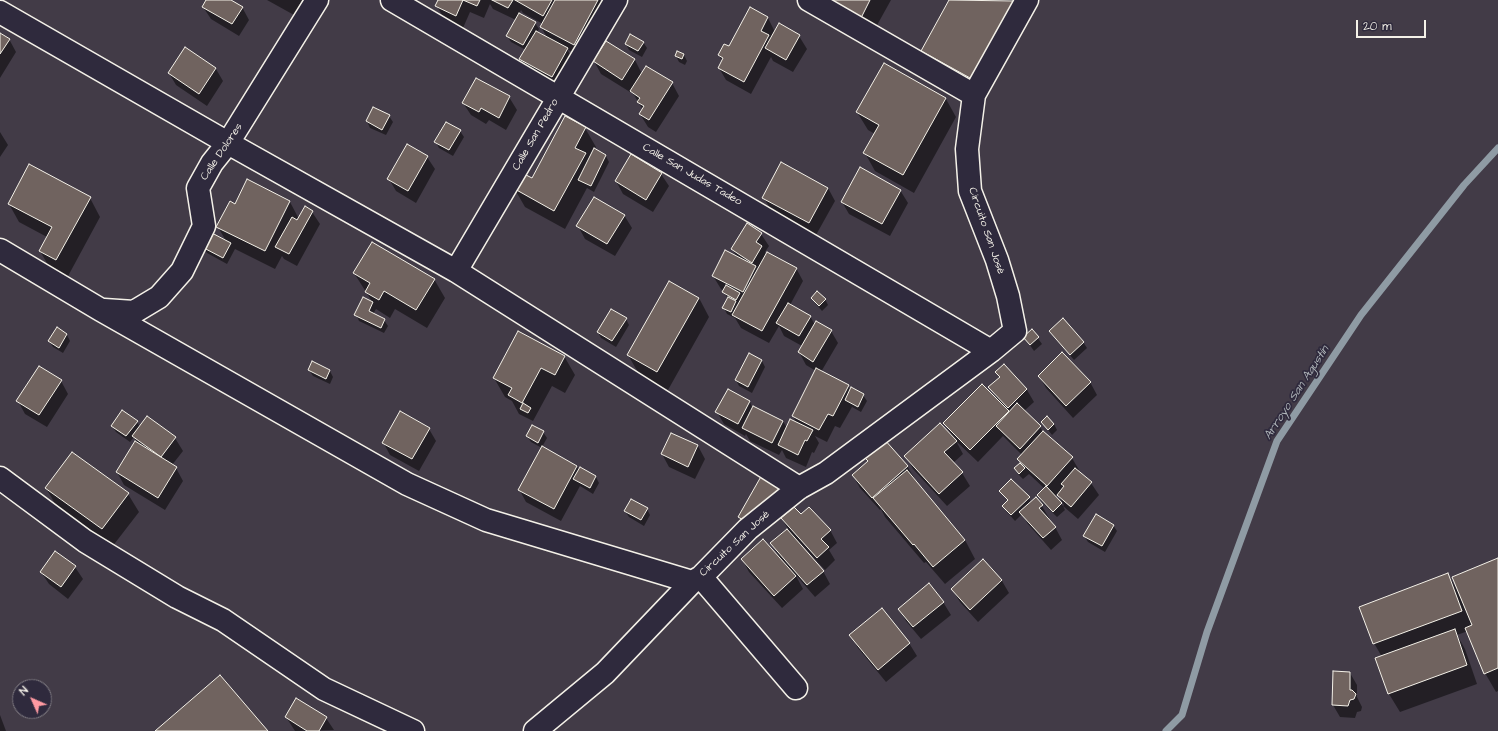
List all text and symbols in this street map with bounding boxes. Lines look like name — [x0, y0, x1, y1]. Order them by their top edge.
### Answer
scale bar — [1358, 12, 1428, 38]
text: 20 m — [1363, 18, 1392, 35]
street label: Calle San Pedro — [510, 97, 562, 173]
street label: Calle Dolores — [198, 121, 246, 183]
street label: Calle San Judas Tadeo — [640, 141, 744, 209]
street label: Circuito San José — [965, 186, 1007, 276]
water label: Arroyo San Agustín — [1261, 343, 1333, 443]
street label: Circuito San José — [697, 508, 773, 580]
north arrow — [12, 679, 52, 719]
text: N — [16, 683, 32, 699]

